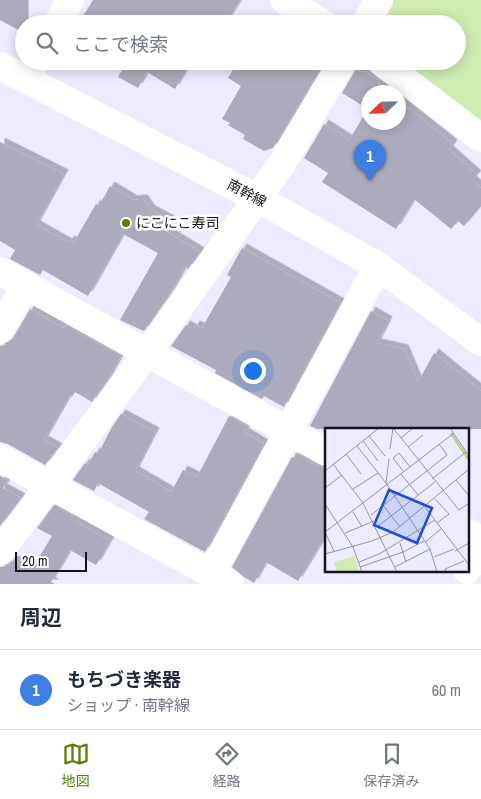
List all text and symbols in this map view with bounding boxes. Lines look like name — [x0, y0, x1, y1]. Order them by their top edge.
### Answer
search box — [15, 15, 466, 70]
icon: search — [33, 29, 61, 57]
text: ここで検索 — [73, 31, 168, 57]
north arrow — [361, 85, 406, 130]
pin: 1 — [354, 140, 386, 181]
street label: 南幹線 — [224, 175, 270, 211]
place label: にこにこ寿司 — [136, 214, 219, 232]
marker: にこにこ寿司 — [120, 217, 132, 229]
your location — [240, 358, 266, 384]
inset map — [325, 428, 468, 572]
scale bar — [15, 549, 88, 572]
text: 20 m — [22, 552, 48, 570]
text: 周辺 — [20, 603, 62, 632]
text: もちづき楽器 — [67, 666, 181, 692]
text: 1 — [32, 679, 40, 701]
text: 60 m — [432, 679, 461, 701]
text: ショップ · 南幹線 — [67, 694, 190, 716]
tab: 地図 — [62, 740, 90, 790]
tab: 経路 — [213, 740, 241, 790]
tab: 保存済み — [364, 740, 420, 790]

